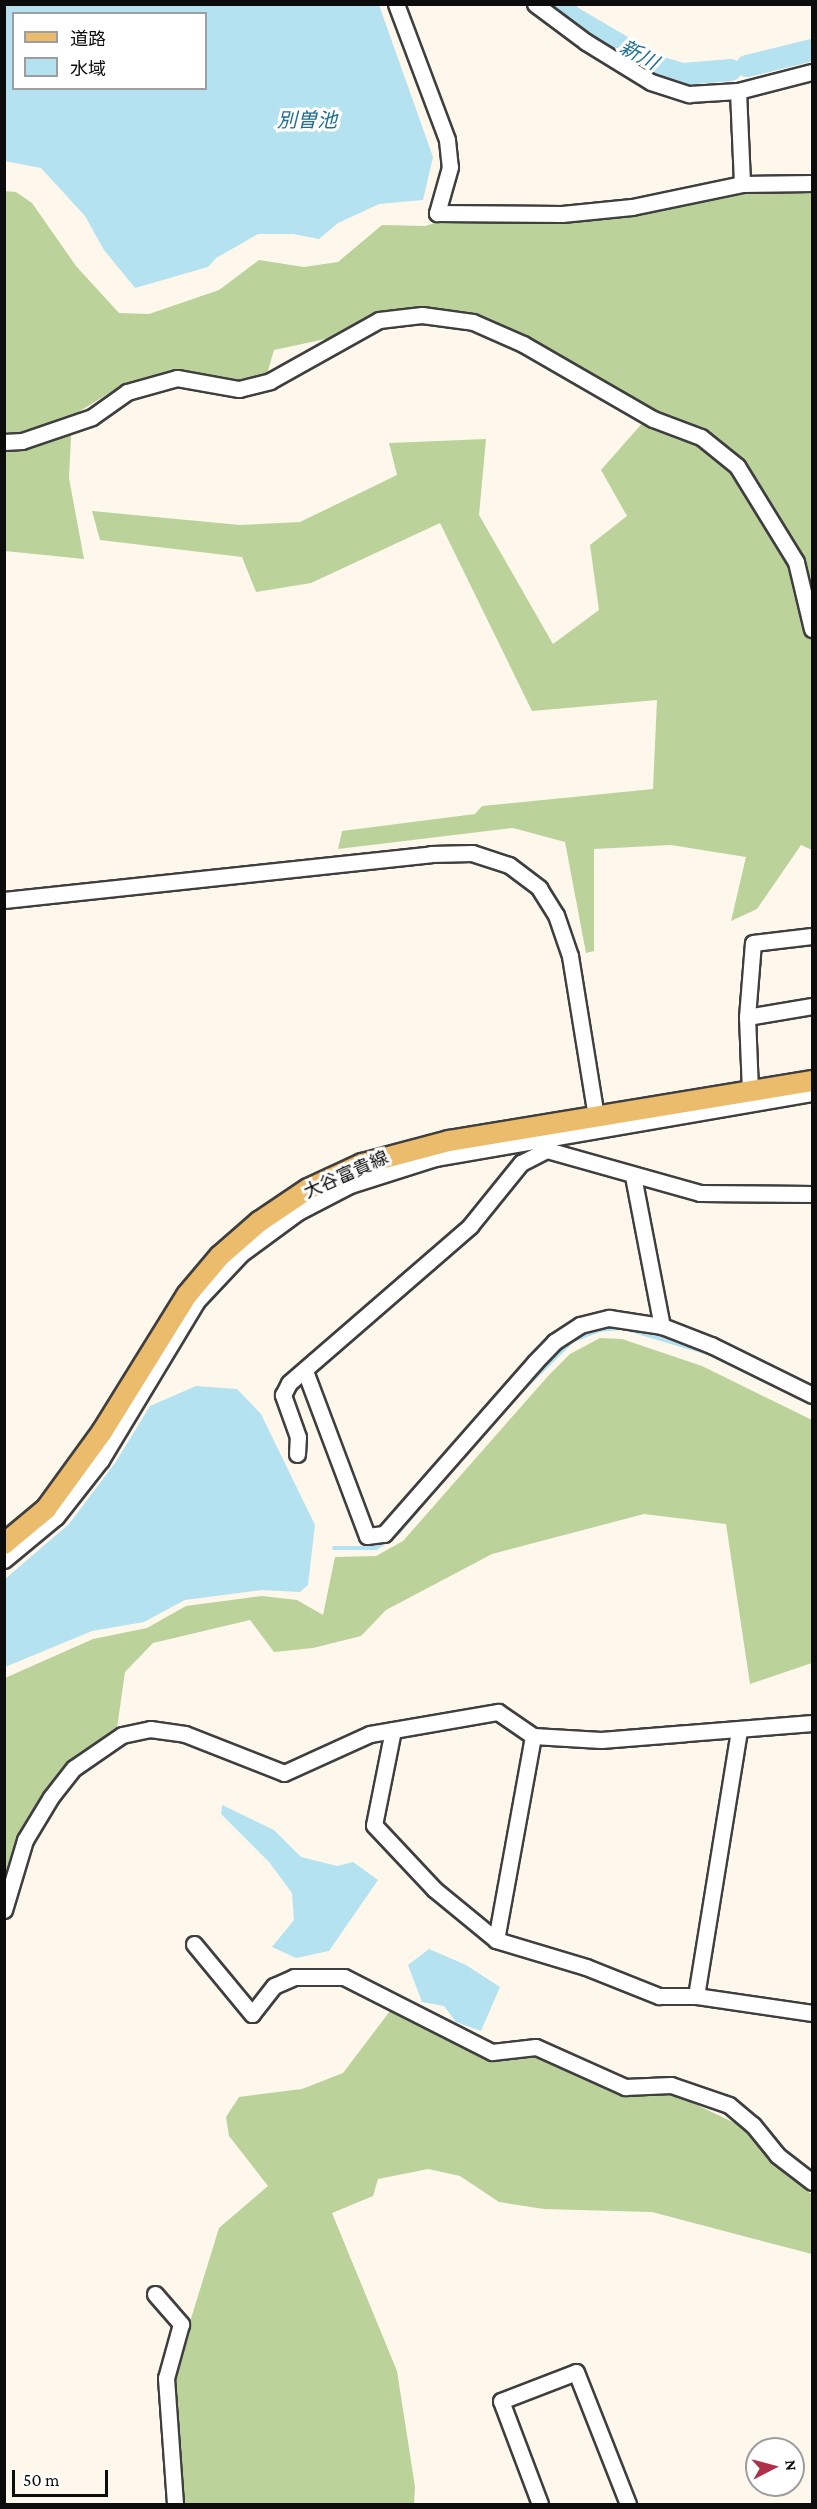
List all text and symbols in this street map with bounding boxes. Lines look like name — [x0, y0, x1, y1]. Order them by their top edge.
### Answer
legend — [12, 12, 207, 90]
text: 道路 — [70, 29, 106, 49]
water label: 新川 — [616, 35, 662, 75]
text: 水域 — [70, 59, 106, 79]
water label: 別曽池 — [277, 108, 337, 132]
street label: 大谷富貴線 — [300, 1147, 392, 1203]
north arrow — [745, 2437, 805, 2497]
scale bar — [15, 2458, 111, 2496]
text: N — [782, 2459, 800, 2472]
text: 50 m — [23, 2470, 60, 2490]

